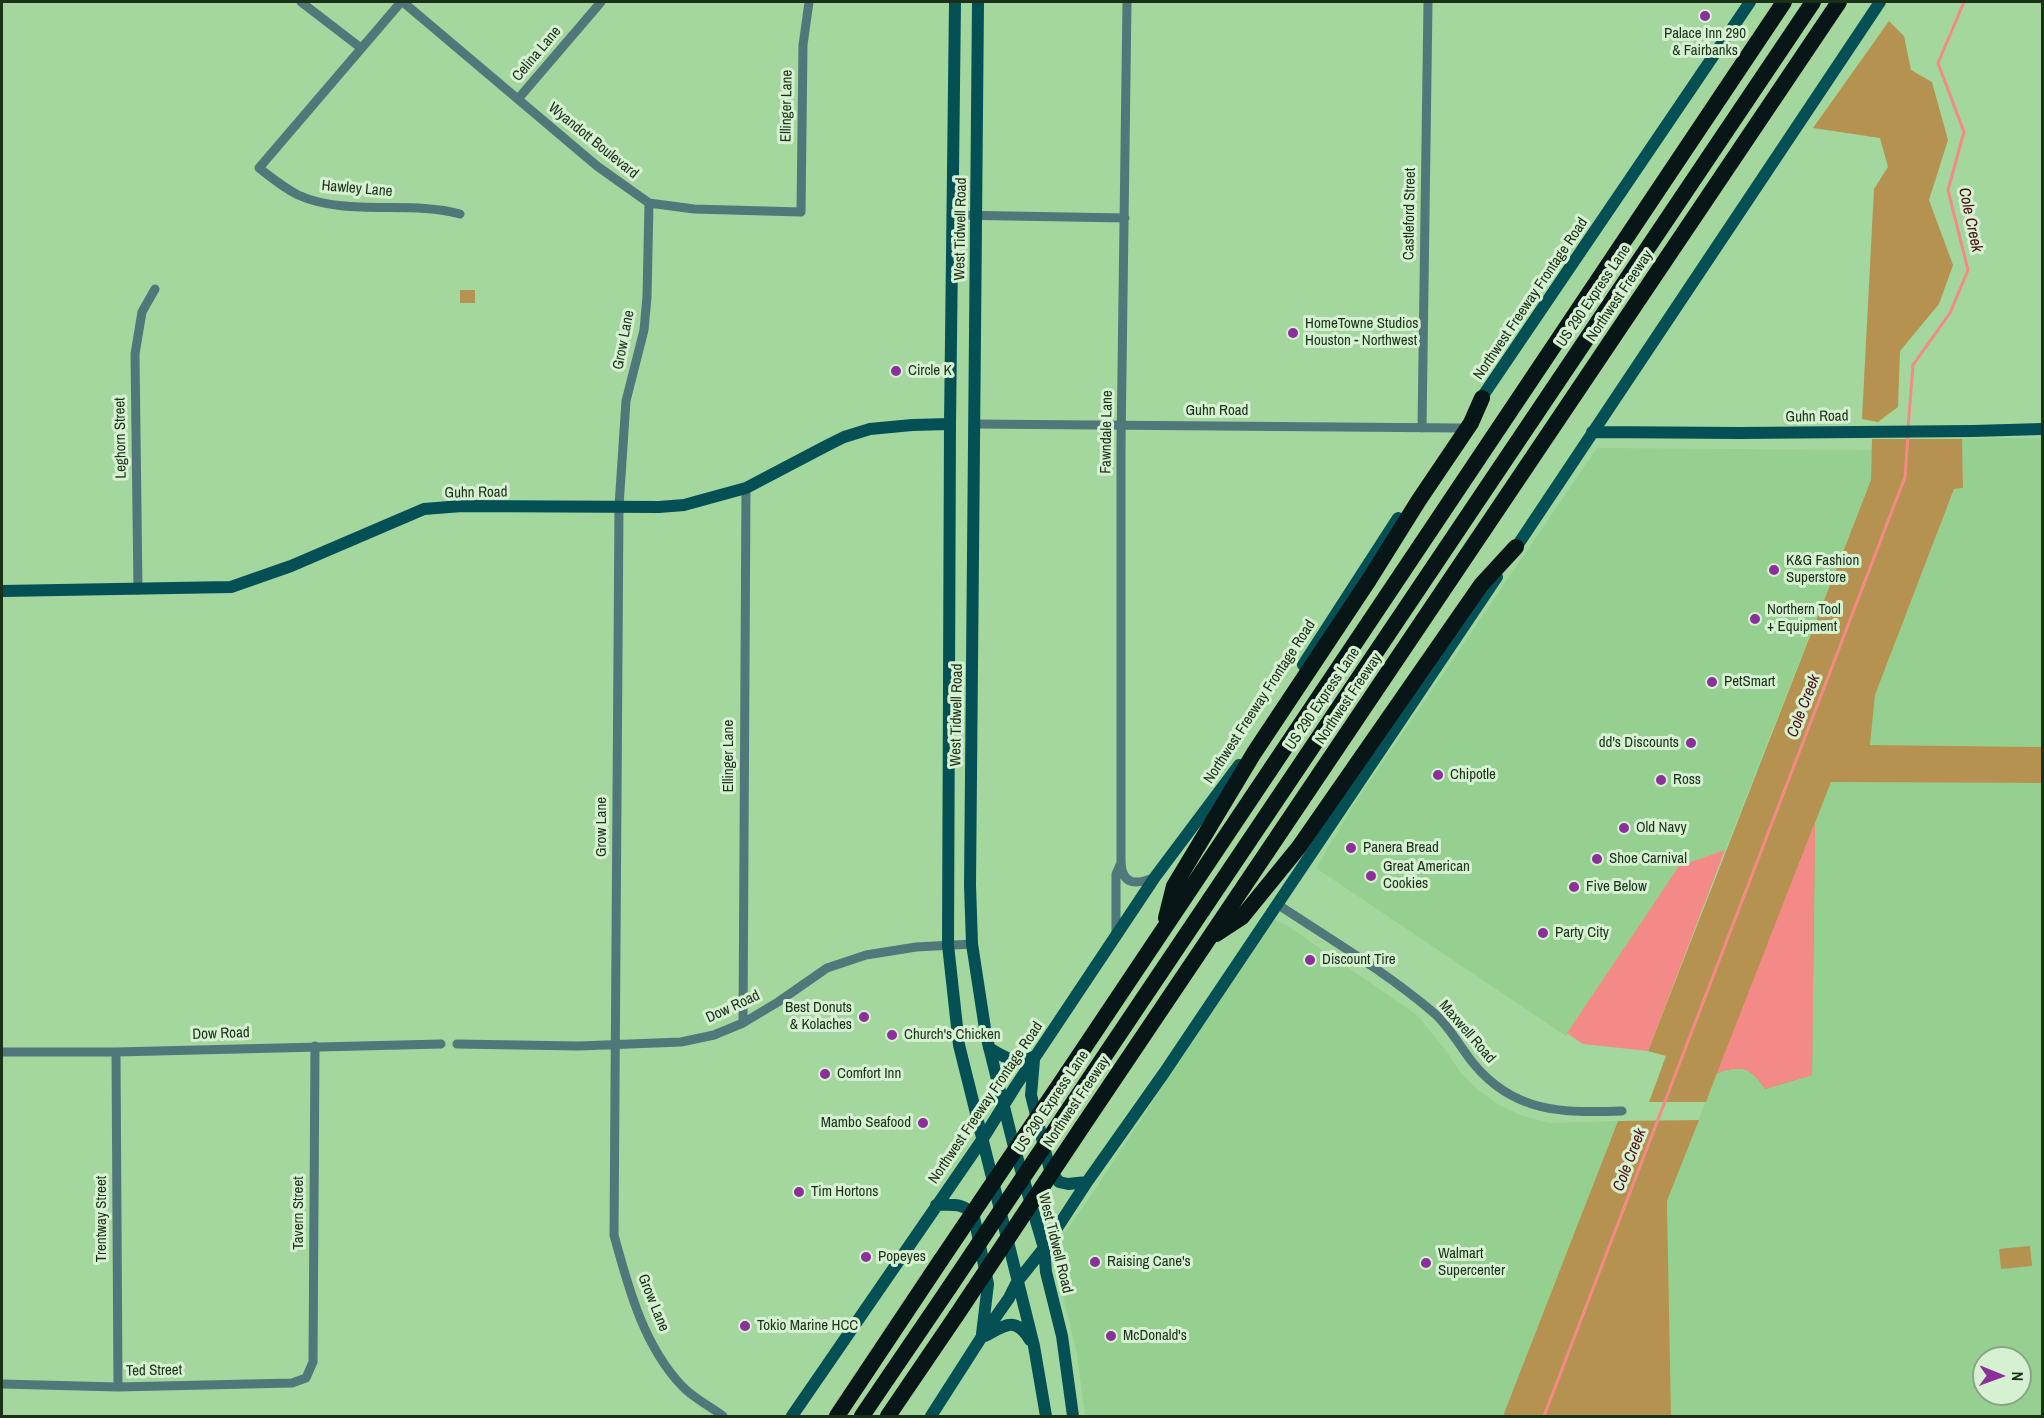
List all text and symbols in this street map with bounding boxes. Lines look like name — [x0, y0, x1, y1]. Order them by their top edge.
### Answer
marker: Palace Inn 290 & Fairbanks — [1698, 9, 1712, 23]
street label: Celina Lane — [509, 23, 565, 85]
place label: Palace Inn 290 & Fairbanks — [1664, 25, 1746, 60]
street label: Ellinger Lane — [777, 70, 797, 142]
street label: Wyandott Boulevard — [544, 99, 642, 183]
street label: Castleford Street — [1400, 168, 1420, 260]
street label: Hawley Lane — [321, 177, 393, 201]
street label: West Tidwell Road — [951, 177, 971, 281]
water label: Cole Creek — [1954, 186, 1986, 254]
street label: Northwest Freeway Frontage Road — [1470, 215, 1592, 383]
street label: US 290 Express Lane — [1553, 241, 1635, 351]
street label: Northwest Freeway — [1583, 247, 1657, 345]
street label: Grow Lane — [609, 309, 639, 371]
place label: HomeTowne Studios Houston - Northwest — [1305, 315, 1418, 350]
marker: HomeTowne Studios Houston - Northwest — [1286, 326, 1300, 340]
place label: Circle K — [908, 362, 952, 380]
marker: Circle K — [889, 364, 903, 378]
street label: Fawndale Lane — [1097, 390, 1117, 474]
street label: Leghorn Street — [111, 397, 131, 479]
street label: Guhn Road — [1186, 402, 1248, 420]
street label: Guhn Road — [1785, 407, 1849, 427]
street label: Guhn Road — [444, 483, 508, 503]
place label: K&G Fashion Superstore — [1786, 552, 1859, 587]
marker: K&G Fashion Superstore — [1767, 563, 1781, 577]
place label: Northern Tool + Equipment — [1767, 601, 1841, 636]
marker: Northern Tool + Equipment — [1748, 612, 1762, 626]
street label: Northwest Freeway Frontage Road — [1200, 617, 1320, 787]
street label: US 290 Express Lane — [1282, 644, 1364, 754]
street label: Northwest Freeway — [1312, 650, 1386, 748]
street label: West Tidwell Road — [947, 663, 967, 767]
water label: Cole Creek — [1783, 672, 1825, 740]
place label: PetSmart — [1724, 673, 1775, 691]
marker: PetSmart — [1705, 675, 1719, 689]
street label: Ellinger Lane — [720, 720, 738, 792]
place label: dd's Discounts — [1599, 734, 1679, 752]
marker: dd's Discounts — [1684, 736, 1698, 750]
place label: Chipotle — [1450, 766, 1496, 784]
marker: Chipotle — [1431, 768, 1445, 782]
place label: Ross — [1673, 771, 1701, 789]
marker: Ross — [1654, 773, 1668, 787]
street label: Grow Lane — [593, 797, 611, 857]
place label: Old Navy — [1636, 819, 1687, 837]
marker: Old Navy — [1617, 821, 1631, 835]
place label: Panera Bread — [1363, 839, 1439, 857]
marker: Panera Bread — [1344, 841, 1358, 855]
place label: Shoe Carnival — [1609, 850, 1687, 868]
marker: Shoe Carnival — [1590, 852, 1604, 866]
place label: Great American Cookies — [1383, 858, 1470, 893]
marker: Great American Cookies — [1364, 869, 1378, 883]
place label: Five Below — [1586, 878, 1647, 896]
marker: Five Below — [1567, 880, 1581, 894]
place label: Party City — [1555, 924, 1609, 942]
marker: Party City — [1536, 926, 1550, 940]
place label: Discount Tire — [1322, 951, 1396, 969]
marker: Discount Tire — [1303, 953, 1317, 967]
street label: Dow Road — [703, 987, 763, 1027]
street label: Maxwell Road — [1435, 997, 1499, 1067]
place label: Best Donuts & Kolaches — [785, 999, 852, 1034]
marker: Best Donuts & Kolaches — [857, 1010, 871, 1024]
street label: Northwest Freeway Frontage Road — [925, 1019, 1047, 1187]
street label: Dow Road — [192, 1024, 250, 1044]
place label: Church's Chicken — [904, 1026, 1001, 1044]
marker: Church's Chicken — [885, 1028, 899, 1042]
street label: US 290 Express Lane — [1011, 1047, 1093, 1157]
street label: Northwest Freeway — [1040, 1053, 1114, 1151]
place label: Comfort Inn — [837, 1065, 901, 1083]
marker: Comfort Inn — [818, 1067, 832, 1081]
place label: Mambo Seafood — [821, 1114, 911, 1132]
marker: Mambo Seafood — [916, 1116, 930, 1130]
water label: Cole Creek — [1609, 1126, 1651, 1194]
street label: Trentway Street — [93, 1176, 111, 1262]
street label: Tavern Street — [290, 1176, 308, 1250]
place label: Tim Hortons — [811, 1183, 878, 1201]
marker: Tim Hortons — [792, 1185, 806, 1199]
street label: West Tidwell Road — [1034, 1191, 1076, 1295]
place label: Walmart Supercenter — [1438, 1245, 1505, 1280]
place label: Popeyes — [878, 1248, 926, 1266]
marker: Popeyes — [859, 1250, 873, 1264]
place label: Raising Cane's — [1107, 1253, 1191, 1271]
marker: Raising Cane's — [1088, 1255, 1102, 1269]
marker: Walmart Supercenter — [1419, 1256, 1433, 1270]
street label: Grow Lane — [633, 1272, 673, 1334]
place label: Tokio Marine HCC — [757, 1317, 858, 1335]
marker: Tokio Marine HCC — [738, 1319, 752, 1333]
place label: McDonald's — [1123, 1327, 1187, 1345]
marker: McDonald's — [1104, 1329, 1118, 1343]
north arrow — [1972, 1346, 2032, 1406]
street label: Ted Street — [126, 1362, 182, 1380]
text: N — [2007, 1371, 2029, 1381]

